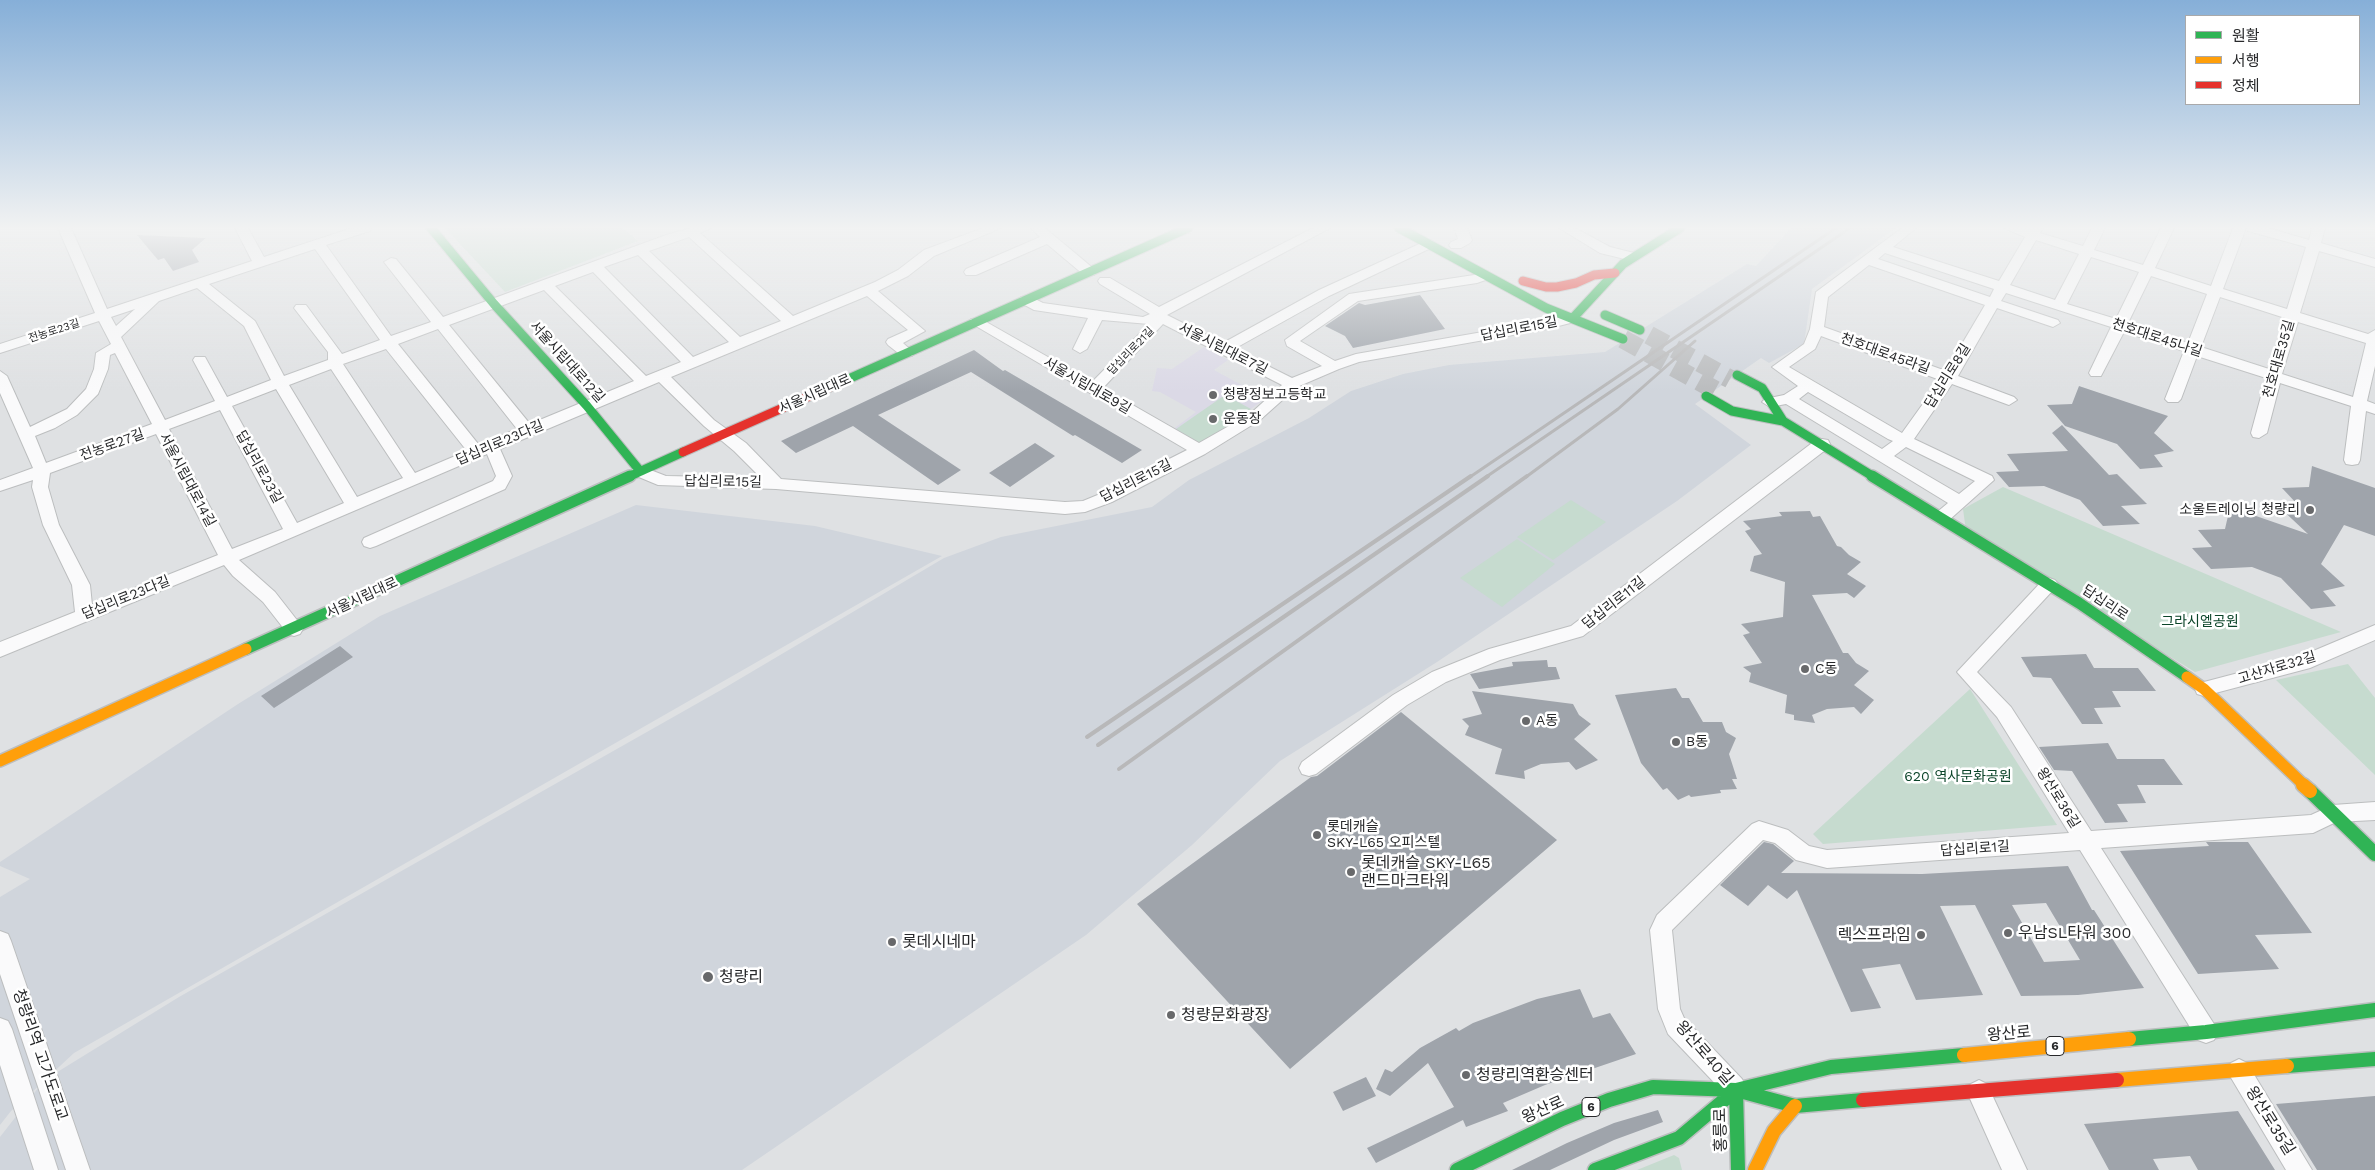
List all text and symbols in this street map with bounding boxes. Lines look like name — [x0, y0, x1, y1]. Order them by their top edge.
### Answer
legend — [2185, 15, 2360, 105]
text: 원활 — [2232, 27, 2260, 45]
text: 서행 — [2232, 52, 2260, 70]
text: 정체 — [2232, 77, 2260, 95]
street label: 답십리로15길 — [1479, 313, 1559, 345]
street label: 천호대로45나길 — [2110, 315, 2204, 361]
street label: 전농로23길 — [27, 316, 81, 346]
street label: 서울시립대로12길 — [526, 318, 608, 406]
street label: 천호대로35길 — [2260, 318, 2298, 400]
street label: 서울시립대로7길 — [1176, 319, 1270, 379]
street label: 답십리로21길 — [1105, 324, 1157, 378]
street label: 천호대로45라길 — [1838, 330, 1932, 378]
street label: 답십리로8길 — [1922, 341, 1974, 411]
street label: 서울시립대로9길 — [1040, 354, 1134, 418]
street label: 서울시립대로 — [776, 371, 854, 417]
place label: 청량정보고등학교 — [1223, 387, 1326, 403]
marker: 청량정보고등학교 — [1207, 389, 1219, 401]
place label: 운동장 — [1223, 411, 1262, 427]
marker: 운동장 — [1207, 413, 1219, 425]
street label: 답십리로23다길 — [454, 417, 546, 469]
street label: 전농로27길 — [78, 426, 146, 464]
street label: 답십리로23길 — [232, 428, 286, 506]
street label: 서울시립대로14길 — [155, 430, 219, 530]
street label: 답십리로15길 — [1097, 456, 1175, 506]
street label: 답십리로15길 — [684, 473, 762, 491]
place label: 소울트레이닝 청량리 — [2179, 502, 2300, 518]
marker: 소울트레이닝 청량리 — [2304, 504, 2316, 516]
street label: 답십리로23다길 — [79, 573, 173, 623]
street label: 답십리로11길 — [1579, 573, 1649, 633]
street label: 서울시립대로 — [323, 574, 401, 622]
street label: 답십리로 — [2079, 582, 2131, 624]
park label: 그라시엘공원 — [2161, 614, 2239, 630]
street label: 고산자로32길 — [2236, 648, 2318, 688]
place label: C동 — [1815, 661, 1837, 677]
marker: C동 — [1799, 663, 1811, 675]
place label: A동 — [1536, 713, 1558, 729]
marker: A동 — [1520, 715, 1532, 727]
place label: B동 — [1686, 734, 1708, 750]
marker: B동 — [1670, 736, 1682, 748]
street label: 왕산로36길 — [2033, 765, 2083, 831]
park label: 620 역사문화공원 — [1904, 769, 2012, 785]
place label: 롯데캐슬 SKY-L65 오피스텔 — [1327, 819, 1440, 852]
marker: 롯데캐슬 SKY-L65 오피스텔 — [1311, 829, 1323, 841]
street label: 답십리로1길 — [1940, 838, 2010, 860]
place label: 롯데캐슬 SKY-L65 랜드마크타워 — [1361, 853, 1490, 891]
marker: 롯데캐슬 SKY-L65 랜드마크타워 — [1345, 866, 1357, 878]
place label: 우남SL타워 300 — [2018, 923, 2131, 943]
place label: 렉스프라임 — [1837, 925, 1911, 945]
marker: 우남SL타워 300 — [2002, 927, 2014, 939]
marker: 렉스프라임 — [1915, 929, 1927, 941]
place label: 롯데시네마 — [902, 932, 976, 952]
marker: 롯데시네마 — [886, 936, 898, 948]
place label: 청량리 — [719, 967, 763, 987]
marker: 청량리 — [701, 970, 715, 984]
street label: 청량리역 고가도로교 — [8, 987, 72, 1123]
place label: 청량문화광장 — [1181, 1005, 1269, 1025]
marker: 청량문화광장 — [1165, 1009, 1177, 1021]
street label: 왕산로40길 — [1671, 1017, 1737, 1089]
street label: 왕산로 — [1986, 1023, 2032, 1045]
road number: 6 — [2046, 1036, 2064, 1056]
place label: 청량리역환승센터 — [1476, 1065, 1594, 1085]
marker: 청량리역환승센터 — [1460, 1069, 1472, 1081]
street label: 왕산로35길 — [2241, 1083, 2299, 1159]
street label: 왕산로 — [1519, 1092, 1567, 1128]
road number: 6 — [1582, 1098, 1600, 1116]
street label: 홍릉로 — [1711, 1108, 1731, 1152]

